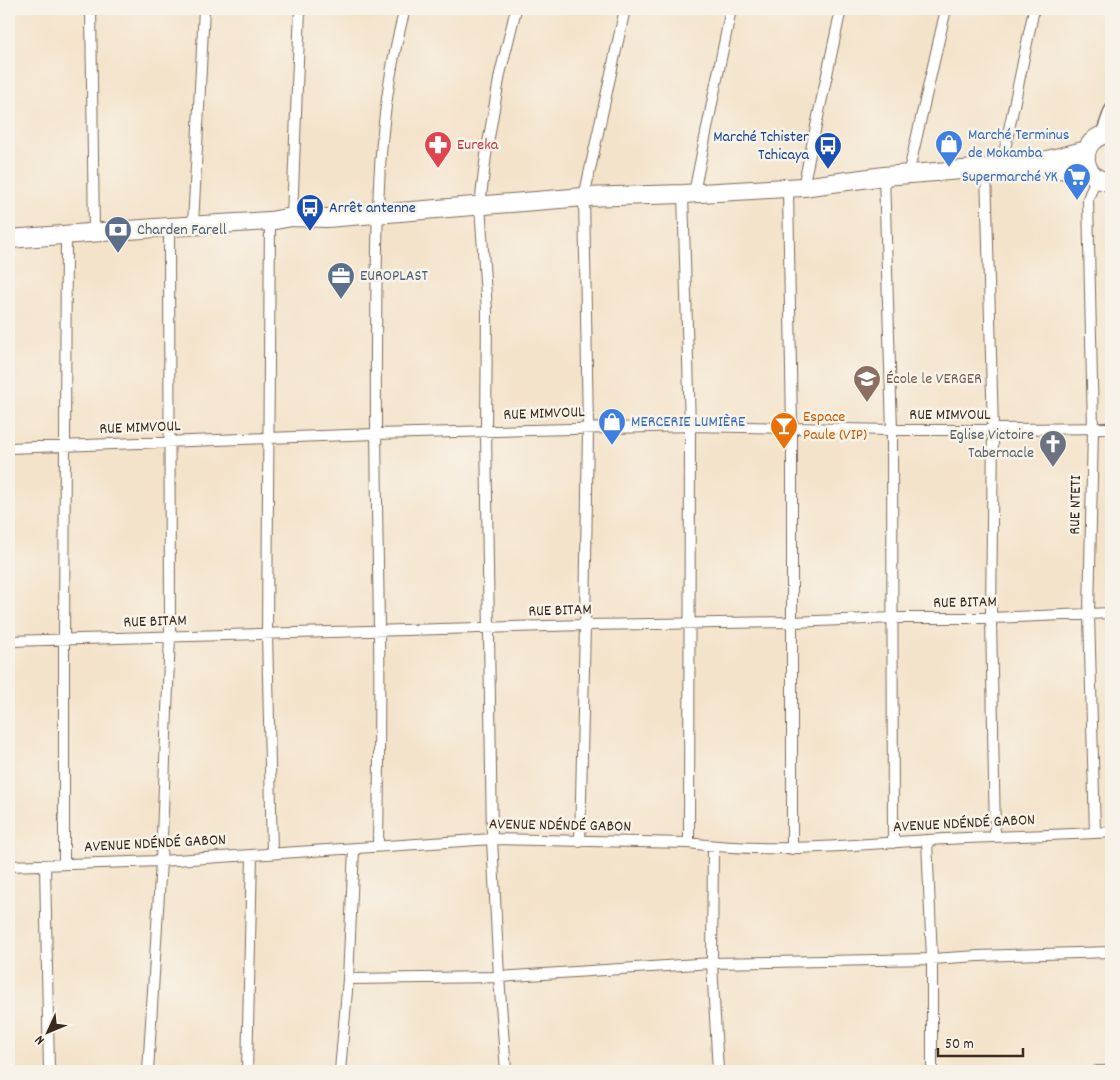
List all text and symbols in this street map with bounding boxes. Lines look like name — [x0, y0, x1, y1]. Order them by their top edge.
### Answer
place label: Marché Terminus de Mokamba — [968, 124, 1070, 165]
place label: Marché Tchister Tchicaya — [713, 126, 809, 167]
shop icon: Marché Terminus de Mokamba — [934, 129, 964, 168]
pharmacy icon: Eureka — [423, 130, 453, 169]
bus stop icon: Marché Tchister Tchicaya — [813, 131, 843, 170]
place label: Eureka — [457, 134, 499, 157]
supermarket icon: Supermarché YK — [1062, 162, 1092, 201]
place label: Supermarché YK — [962, 166, 1058, 189]
bus stop icon: Arrêt antenne — [295, 193, 325, 232]
place label: Arrêt antenne — [329, 197, 416, 220]
bank icon: Charden Farell — [103, 215, 133, 254]
place label: Charden Farell — [137, 219, 227, 242]
office icon: EUROPLAST — [326, 261, 356, 300]
place label: EUROPLAST — [360, 265, 429, 288]
school or university icon: École le VERGER — [852, 364, 882, 403]
place label: École le VERGER — [886, 368, 982, 391]
street label: RUE MIMVOUL — [503, 401, 585, 427]
street label: RUE MIMVOUL — [909, 404, 991, 427]
place label: Espace Paule (VIP) — [803, 406, 867, 447]
shop icon: MERCERIE LUMIÈRE — [597, 407, 627, 446]
place label: MERCERIE LUMIÈRE — [631, 411, 746, 434]
bar icon: Espace Paule (VIP) — [769, 411, 799, 450]
street label: RUE MIMVOUL — [99, 415, 181, 441]
place label: Eglise Victoire Tabernacle — [950, 424, 1034, 465]
church icon: Eglise Victoire Tabernacle — [1038, 429, 1068, 468]
street label: RUE NTETI — [1064, 475, 1088, 535]
street label: RUE BITAM — [933, 591, 997, 615]
street label: RUE BITAM — [528, 598, 592, 624]
street label: RUE BITAM — [123, 609, 187, 635]
street label: AVENUE NDÉNDÉ GABON — [892, 809, 1036, 839]
street label: AVENUE NDÉNDÉ GABON — [489, 813, 631, 839]
street label: AVENUE NDÉNDÉ GABON — [83, 829, 227, 859]
north arrow — [22, 1008, 72, 1058]
scale bar — [938, 1025, 1022, 1057]
text: N — [30, 1030, 50, 1049]
text: 50 m — [945, 1034, 974, 1056]

